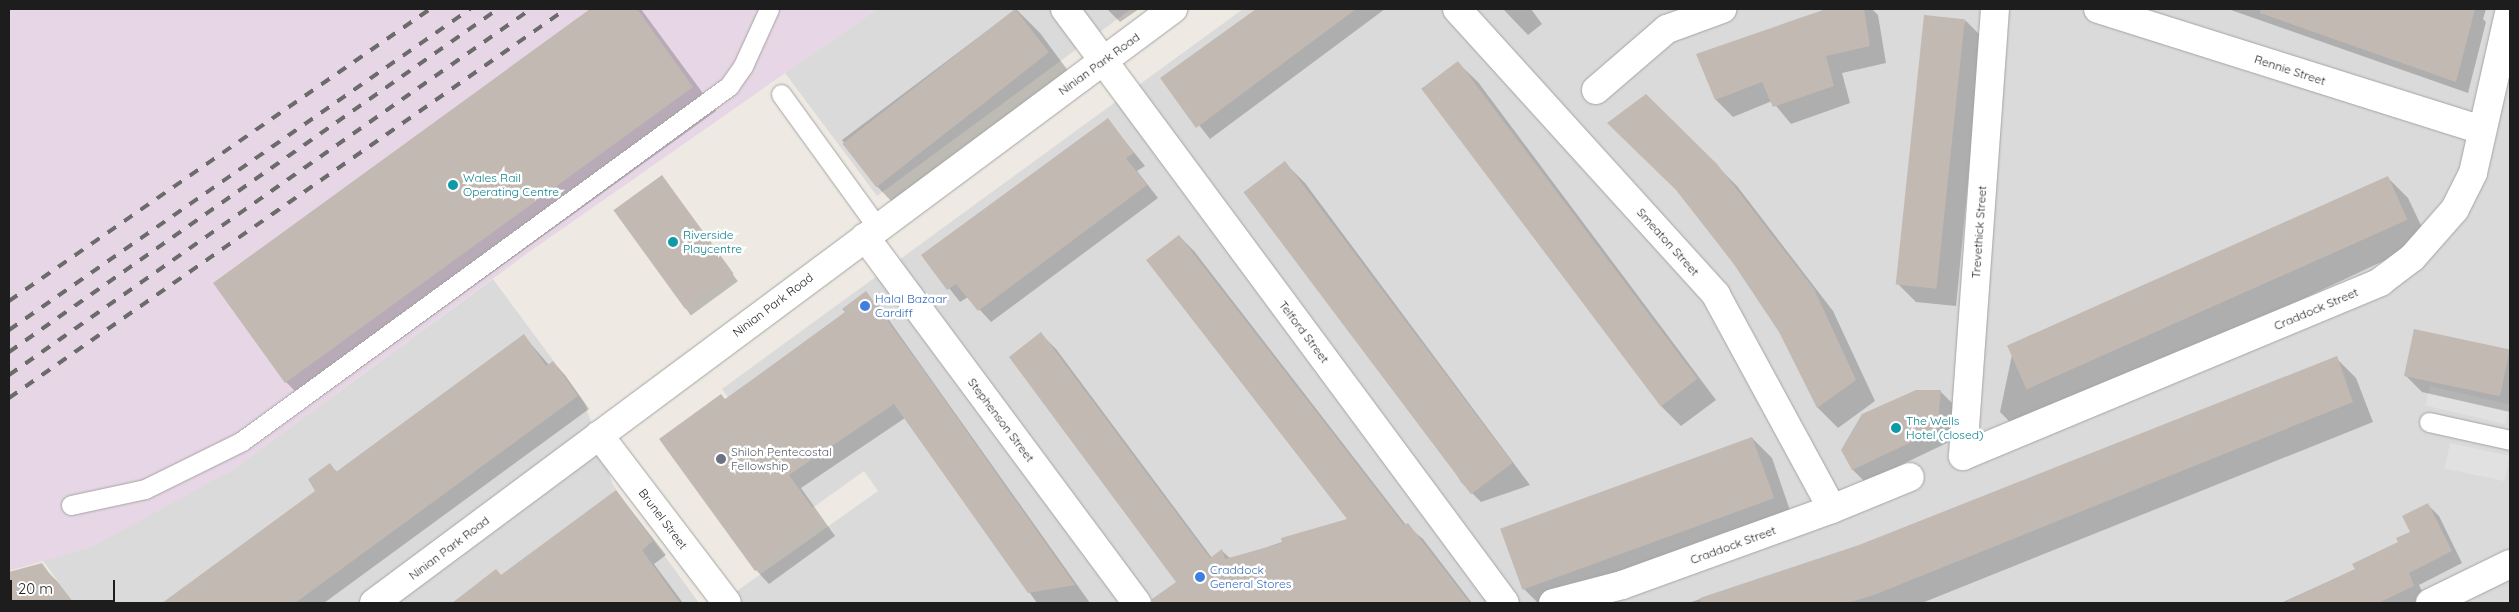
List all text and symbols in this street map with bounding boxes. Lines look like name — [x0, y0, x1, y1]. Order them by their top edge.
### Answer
street label: Ninian Park Road — [1056, 30, 1142, 98]
street label: Rennie Street — [2253, 52, 2327, 88]
place label: Wales Rail Operating Centre — [463, 171, 559, 199]
marker: Wales Rail Operating Centre — [447, 179, 459, 191]
street label: Trevethick Street — [1969, 185, 1989, 279]
street label: Smeaton Street — [1634, 205, 1702, 279]
place label: Riverside Playcentre — [683, 228, 742, 256]
marker: Riverside Playcentre — [667, 236, 679, 248]
street label: Ninian Park Road — [730, 270, 816, 340]
street label: Craddock Street — [2272, 285, 2360, 333]
place label: Halal Bazaar Cardiff — [875, 292, 947, 320]
street label: Telford Street — [1276, 298, 1332, 366]
marker: Halal Bazaar Cardiff — [859, 300, 871, 312]
street label: Stephenson Street — [965, 375, 1037, 465]
place label: The Wells Hotel (closed) — [1906, 414, 1983, 442]
marker: The Wells Hotel (closed) — [1890, 422, 1902, 434]
place label: Shiloh Pentecostal Fellowship — [731, 445, 832, 473]
marker: Shiloh Pentecostal Fellowship — [715, 453, 727, 465]
street label: Brunel Street — [636, 486, 690, 552]
street label: Ninian Park Road — [406, 513, 492, 583]
street label: Craddock Street — [1688, 523, 1778, 567]
place label: Craddock General Stores — [1210, 563, 1291, 591]
scale bar — [12, 570, 118, 602]
marker: Craddock General Stores — [1194, 571, 1206, 583]
text: 20 m — [18, 579, 53, 598]

